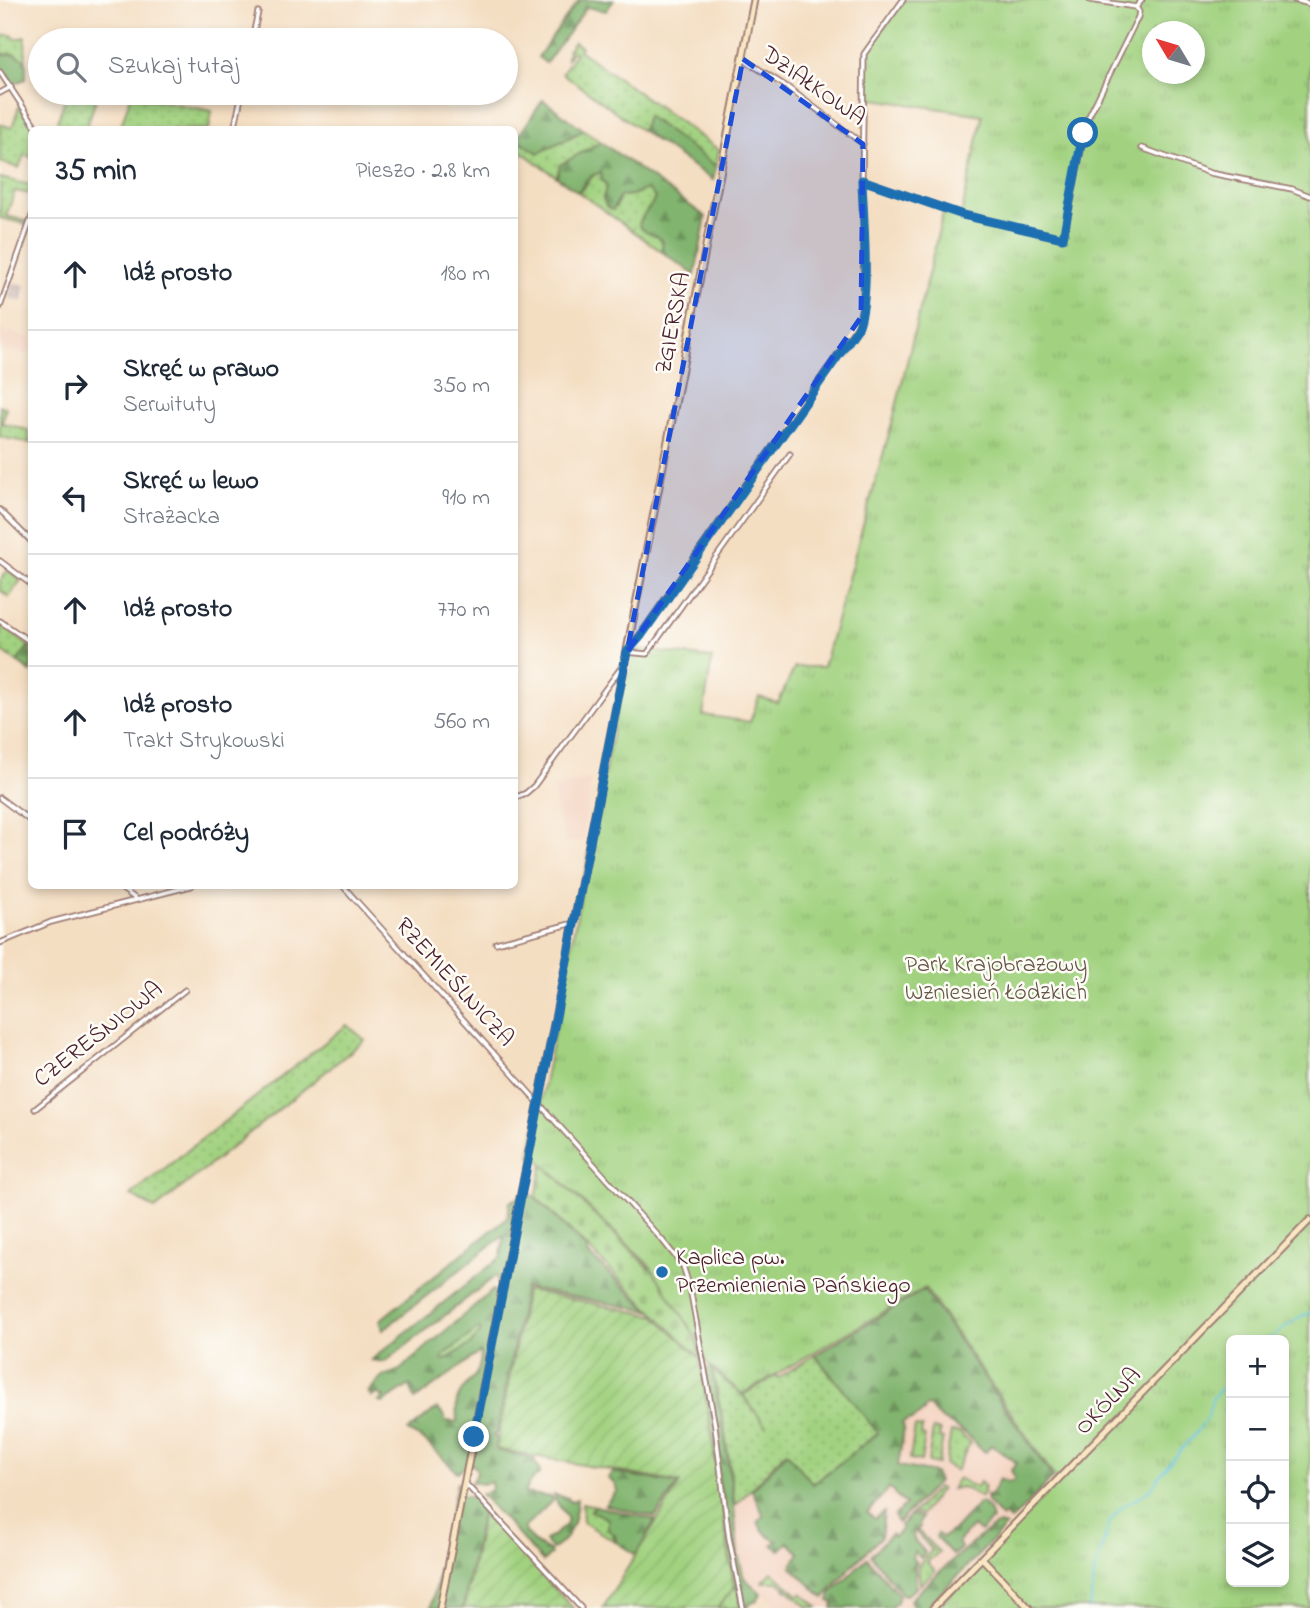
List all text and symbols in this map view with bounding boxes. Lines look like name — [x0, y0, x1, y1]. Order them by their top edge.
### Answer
north arrow — [1142, 21, 1205, 84]
search box — [28, 28, 518, 105]
street label: DZIAŁKOWA — [753, 38, 872, 136]
icon: search — [52, 48, 90, 86]
text: Szukaj tutaj — [108, 48, 239, 86]
route start — [1067, 117, 1098, 148]
text: 35 min — [56, 150, 137, 194]
text: Pieszo · 2.8 km — [355, 155, 490, 188]
icon: ahead — [56, 255, 94, 293]
text: Idź prosto — [123, 255, 232, 293]
text: 180 m — [441, 258, 490, 291]
street label: ZGIERSKA — [647, 269, 701, 377]
text: Skręć w prawo — [123, 351, 279, 389]
icon: right — [56, 367, 94, 405]
text: 350 m — [434, 370, 490, 403]
text: Serwituty — [123, 389, 216, 422]
text: Skręć w lewo — [123, 463, 259, 501]
icon: left — [56, 479, 94, 517]
text: 910 m — [442, 482, 490, 515]
text: Strażacka — [123, 501, 220, 534]
icon: ahead — [56, 591, 94, 629]
text: Idź prosto — [123, 591, 232, 629]
text: 770 m — [438, 594, 490, 627]
text: Idź prosto — [123, 687, 232, 725]
icon: ahead — [56, 703, 94, 741]
text: 560 m — [433, 706, 490, 739]
text: Trakt Strykowski — [123, 725, 285, 758]
icon: arrive — [56, 815, 94, 853]
text: Cel podróży — [123, 815, 249, 853]
street label: RZEMIEŚLNICZA — [386, 910, 522, 1056]
park label: Park Krajobrazowy Wzniesień Łódzkich — [905, 948, 1087, 1011]
street label: CZEREŚNIOWA — [27, 973, 171, 1097]
place label: Kaplica pw. Przemienienia Pańskiego — [676, 1241, 911, 1304]
marker: Kaplica pw. Przemienienia Pańskiego — [654, 1264, 670, 1280]
map controls — [1226, 1335, 1289, 1587]
button: + — [1226, 1335, 1289, 1398]
street label: OKÓLNA — [1068, 1360, 1150, 1444]
button: − — [1226, 1398, 1289, 1461]
route end — [458, 1421, 489, 1452]
button: locate — [1226, 1461, 1289, 1524]
button: layers — [1226, 1524, 1289, 1587]

